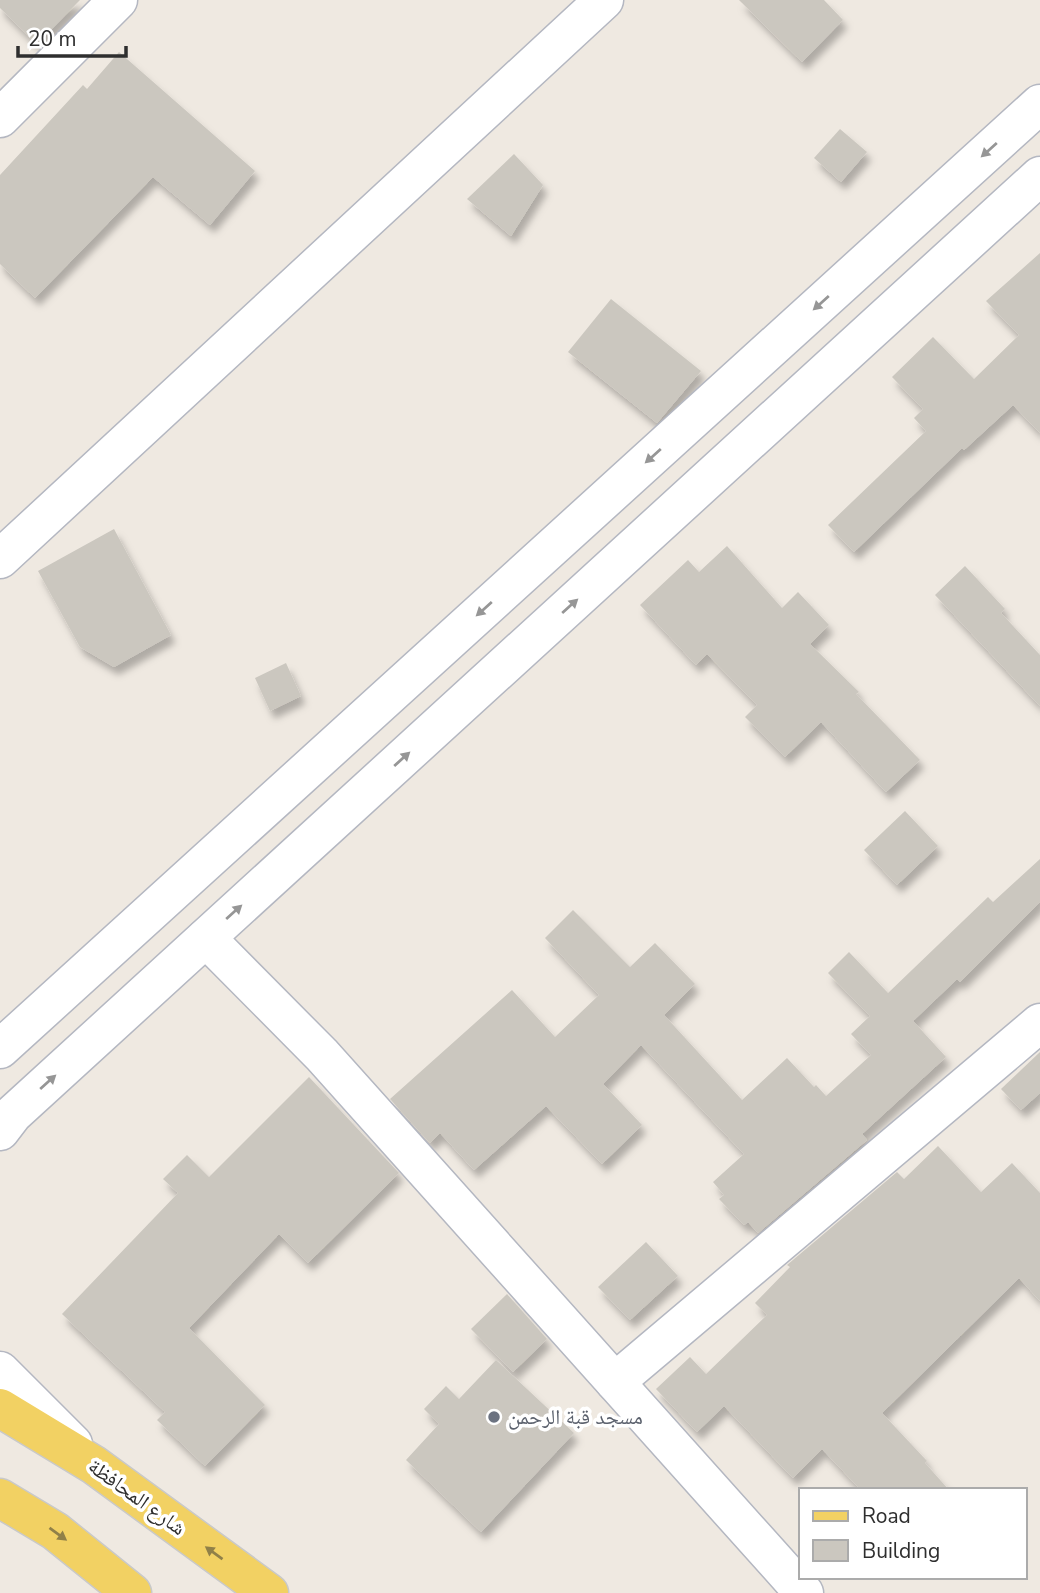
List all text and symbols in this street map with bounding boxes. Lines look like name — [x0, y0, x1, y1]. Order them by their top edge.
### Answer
scale bar — [18, 14, 126, 58]
text: 20 m — [28, 25, 77, 53]
one-way arrow — [981, 142, 998, 157]
one-way arrow — [812, 295, 830, 311]
one-way arrow — [644, 448, 662, 464]
one-way arrow — [561, 598, 578, 614]
one-way arrow — [475, 601, 493, 617]
one-way arrow — [393, 751, 411, 767]
one-way arrow — [225, 905, 242, 921]
one-way arrow — [39, 1075, 56, 1091]
place label: مسجد قبة الرحمن — [508, 1403, 643, 1431]
marker: مسجد قبة الرحمن — [486, 1409, 502, 1425]
street label: شارع المحافظة — [83, 1452, 191, 1542]
legend — [799, 1488, 1026, 1579]
text: Road — [862, 1502, 911, 1530]
one-way arrow — [48, 1527, 67, 1541]
text: Building — [862, 1537, 940, 1565]
one-way arrow — [205, 1545, 223, 1560]

